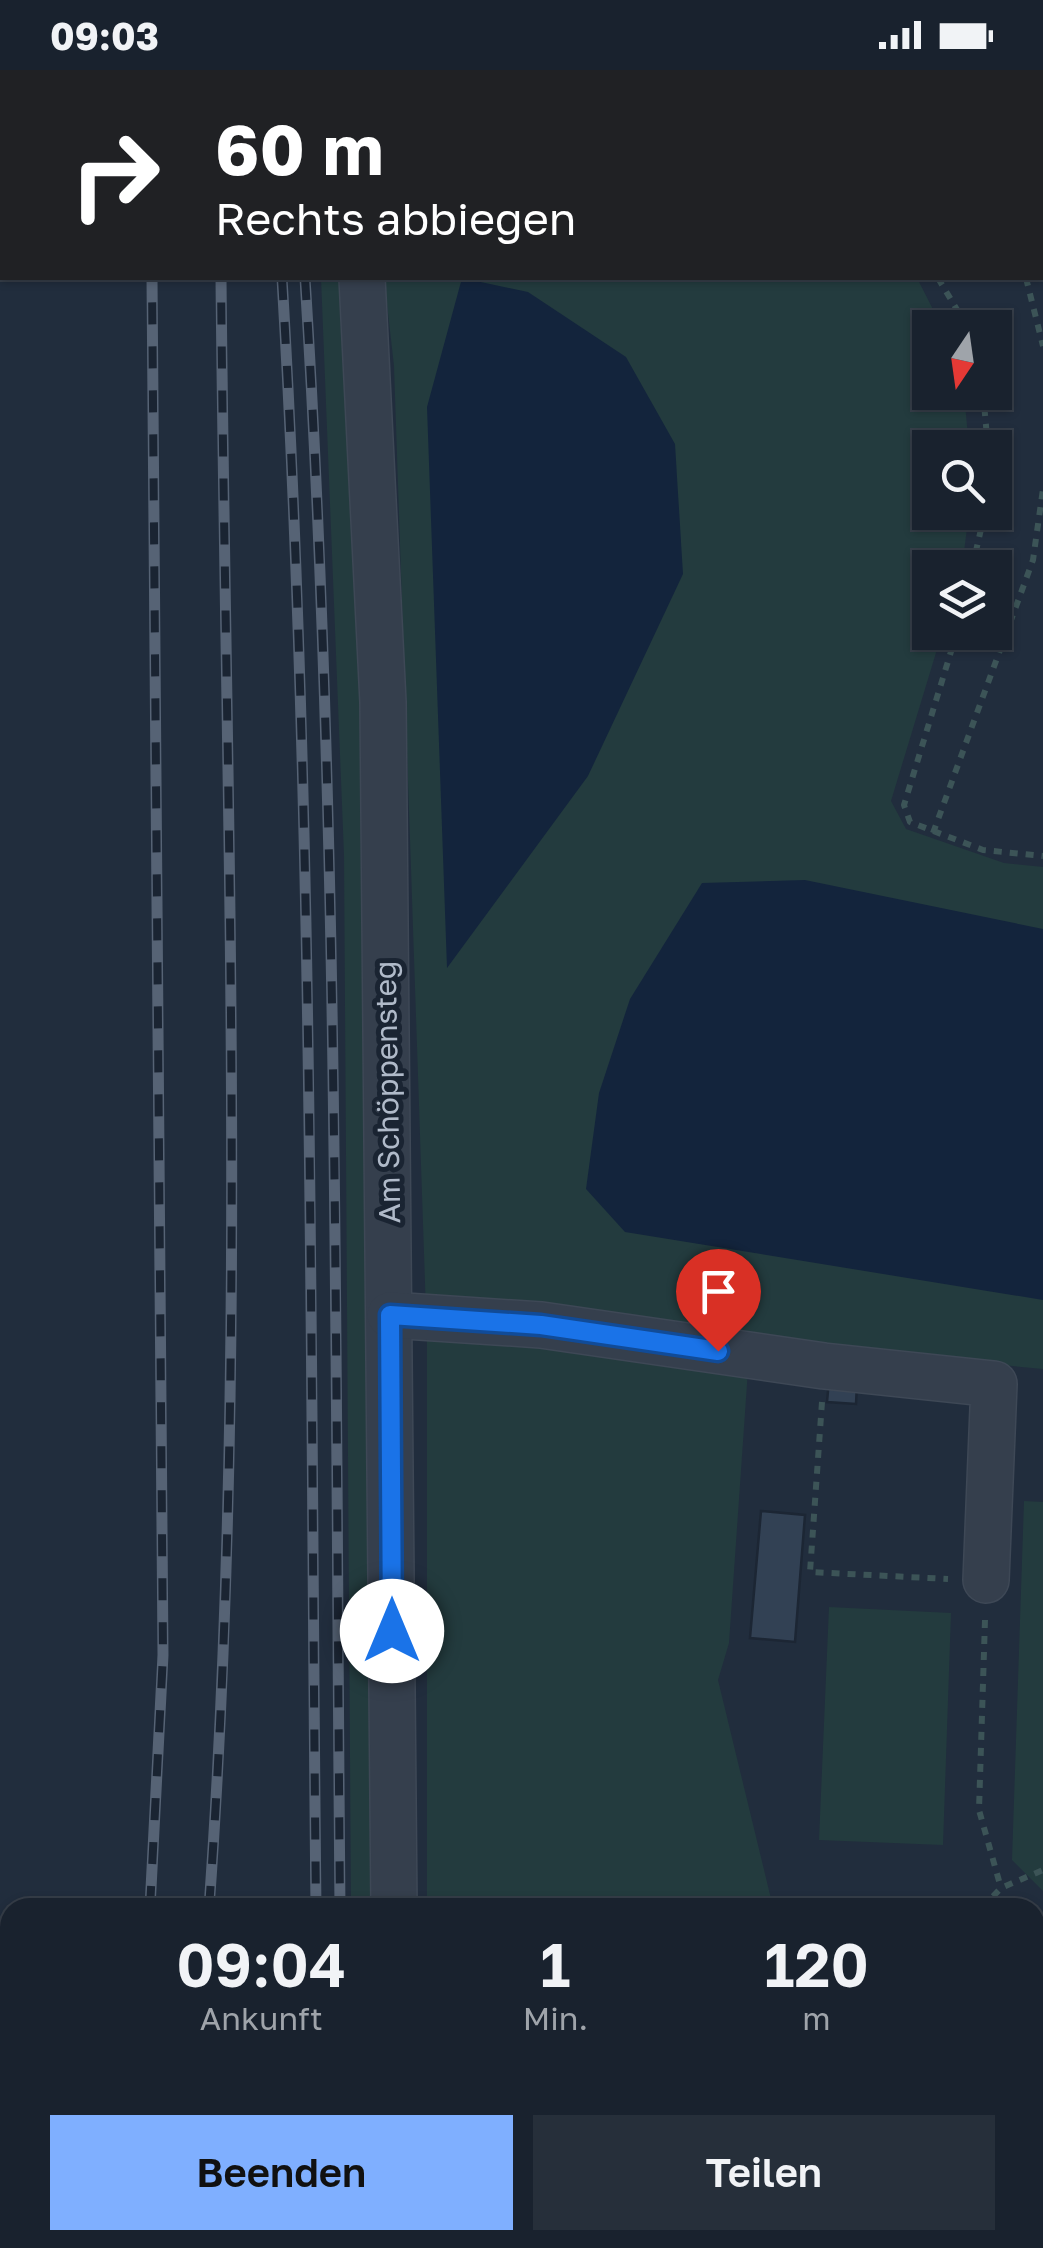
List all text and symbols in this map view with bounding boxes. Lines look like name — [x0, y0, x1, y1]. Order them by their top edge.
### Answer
text: 09:03 — [50, 13, 159, 58]
text: 60 m — [215, 106, 384, 190]
icon: right — [50, 110, 180, 240]
text: Rechts abbiegen — [215, 191, 577, 245]
north arrow — [912, 310, 1012, 410]
map controls — [912, 310, 1012, 650]
button: search — [912, 430, 1012, 530]
button: layers — [912, 550, 1012, 650]
street label: Am Schöppensteg — [367, 960, 407, 1224]
pin — [676, 1249, 761, 1352]
icon: arrive — [691, 1264, 746, 1319]
position arrow — [340, 1579, 444, 1683]
text: 09:04 — [176, 1928, 347, 2000]
text: 1 — [540, 1928, 571, 2000]
text: 120 — [764, 1928, 869, 2000]
text: Ankunft — [200, 1999, 323, 2037]
text: Min. — [523, 1999, 588, 2037]
text: m — [802, 1999, 831, 2037]
button: Beenden — [50, 2115, 513, 2230]
button: Teilen — [533, 2115, 995, 2230]

